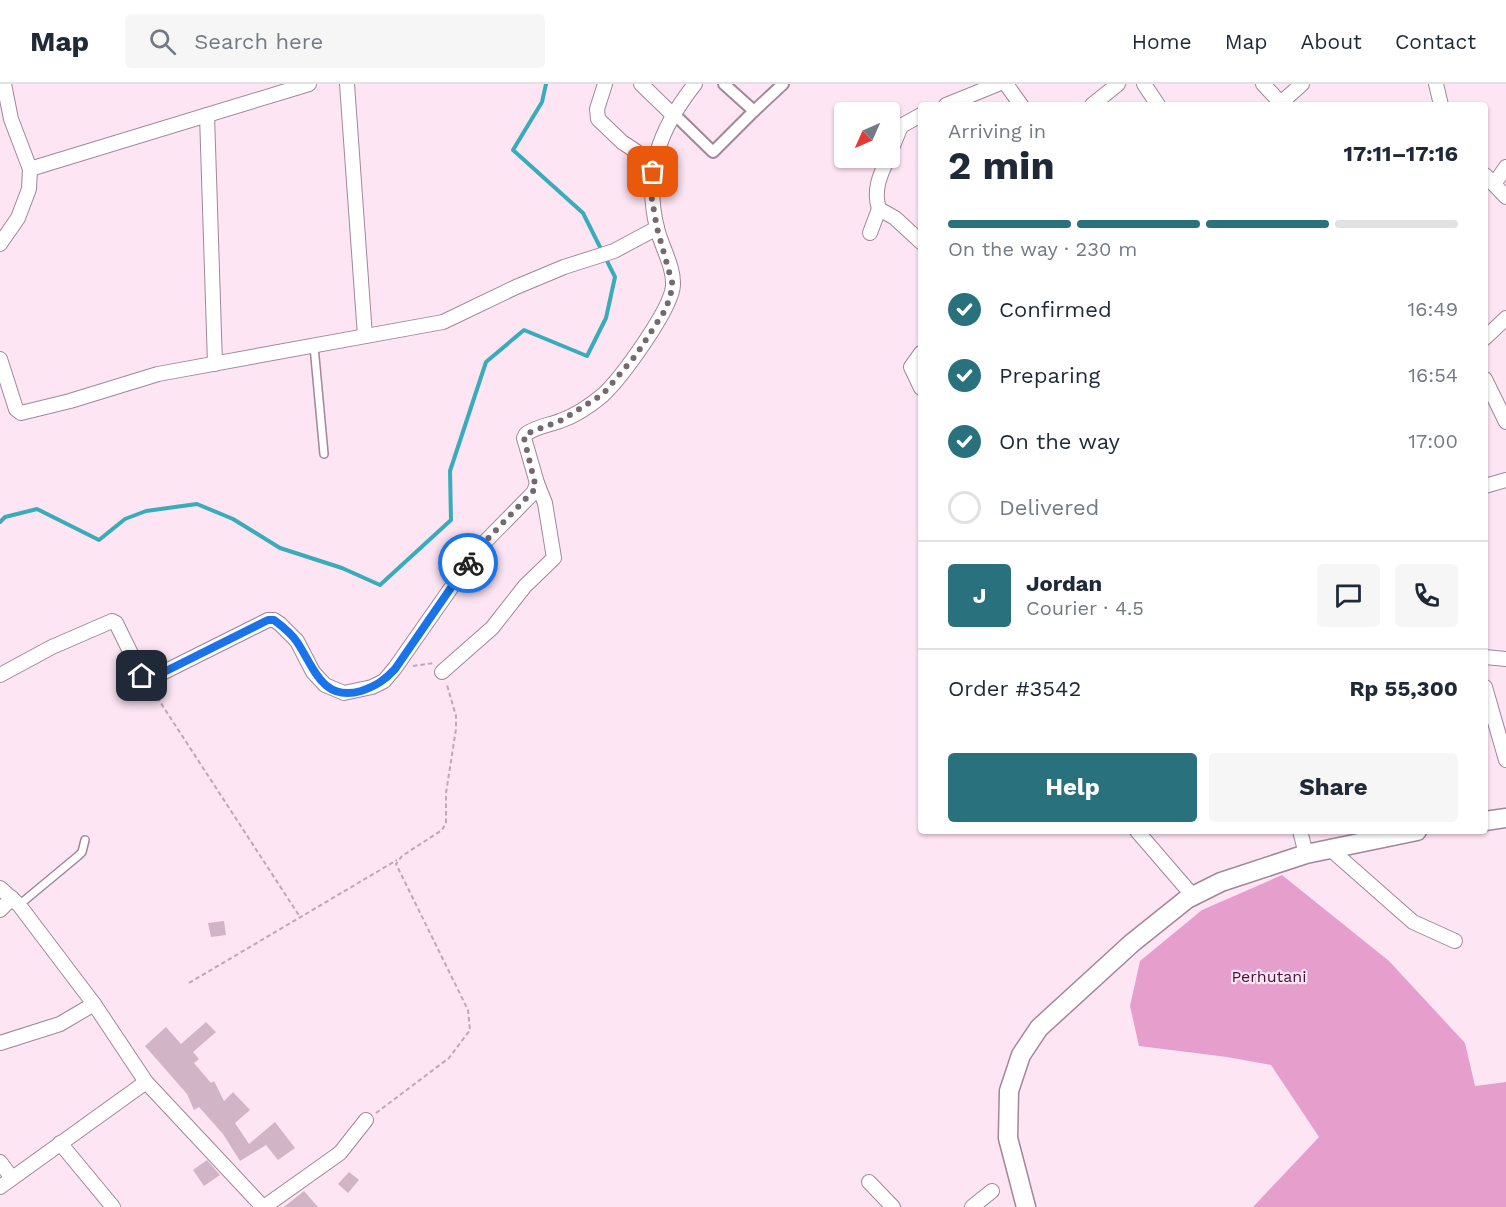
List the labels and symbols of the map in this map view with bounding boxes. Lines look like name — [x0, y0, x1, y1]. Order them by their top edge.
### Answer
north arrow — [834, 102, 900, 168]
pin — [627, 146, 678, 197]
courier — [438, 533, 498, 593]
pin — [116, 650, 167, 701]
park label: Perhutani — [1231, 967, 1307, 986]

